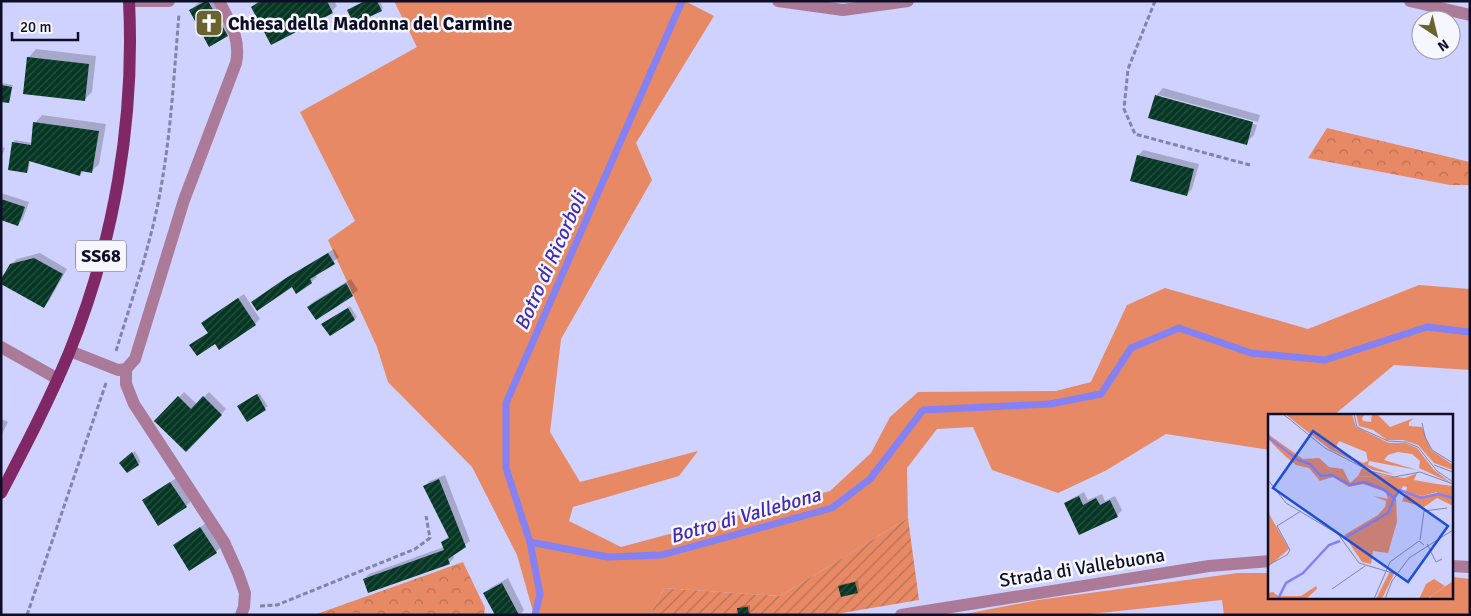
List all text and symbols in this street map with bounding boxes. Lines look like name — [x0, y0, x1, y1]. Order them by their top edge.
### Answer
church icon: Chiesa della Madonna del Carmine — [194, 8, 224, 38]
scale bar — [12, 10, 79, 42]
north arrow — [1411, 10, 1461, 60]
place label: Chiesa della Madonna del Carmine — [228, 12, 513, 36]
text: 20 m — [20, 18, 51, 36]
text: N — [1434, 35, 1452, 55]
water label: Botro di Ricorboli — [509, 187, 593, 334]
road number: SS68 — [76, 240, 126, 272]
inset map — [1268, 414, 1454, 598]
water label: Botro di Vallebona — [667, 482, 824, 549]
street label: Strada di Vallebuona — [998, 543, 1167, 593]

